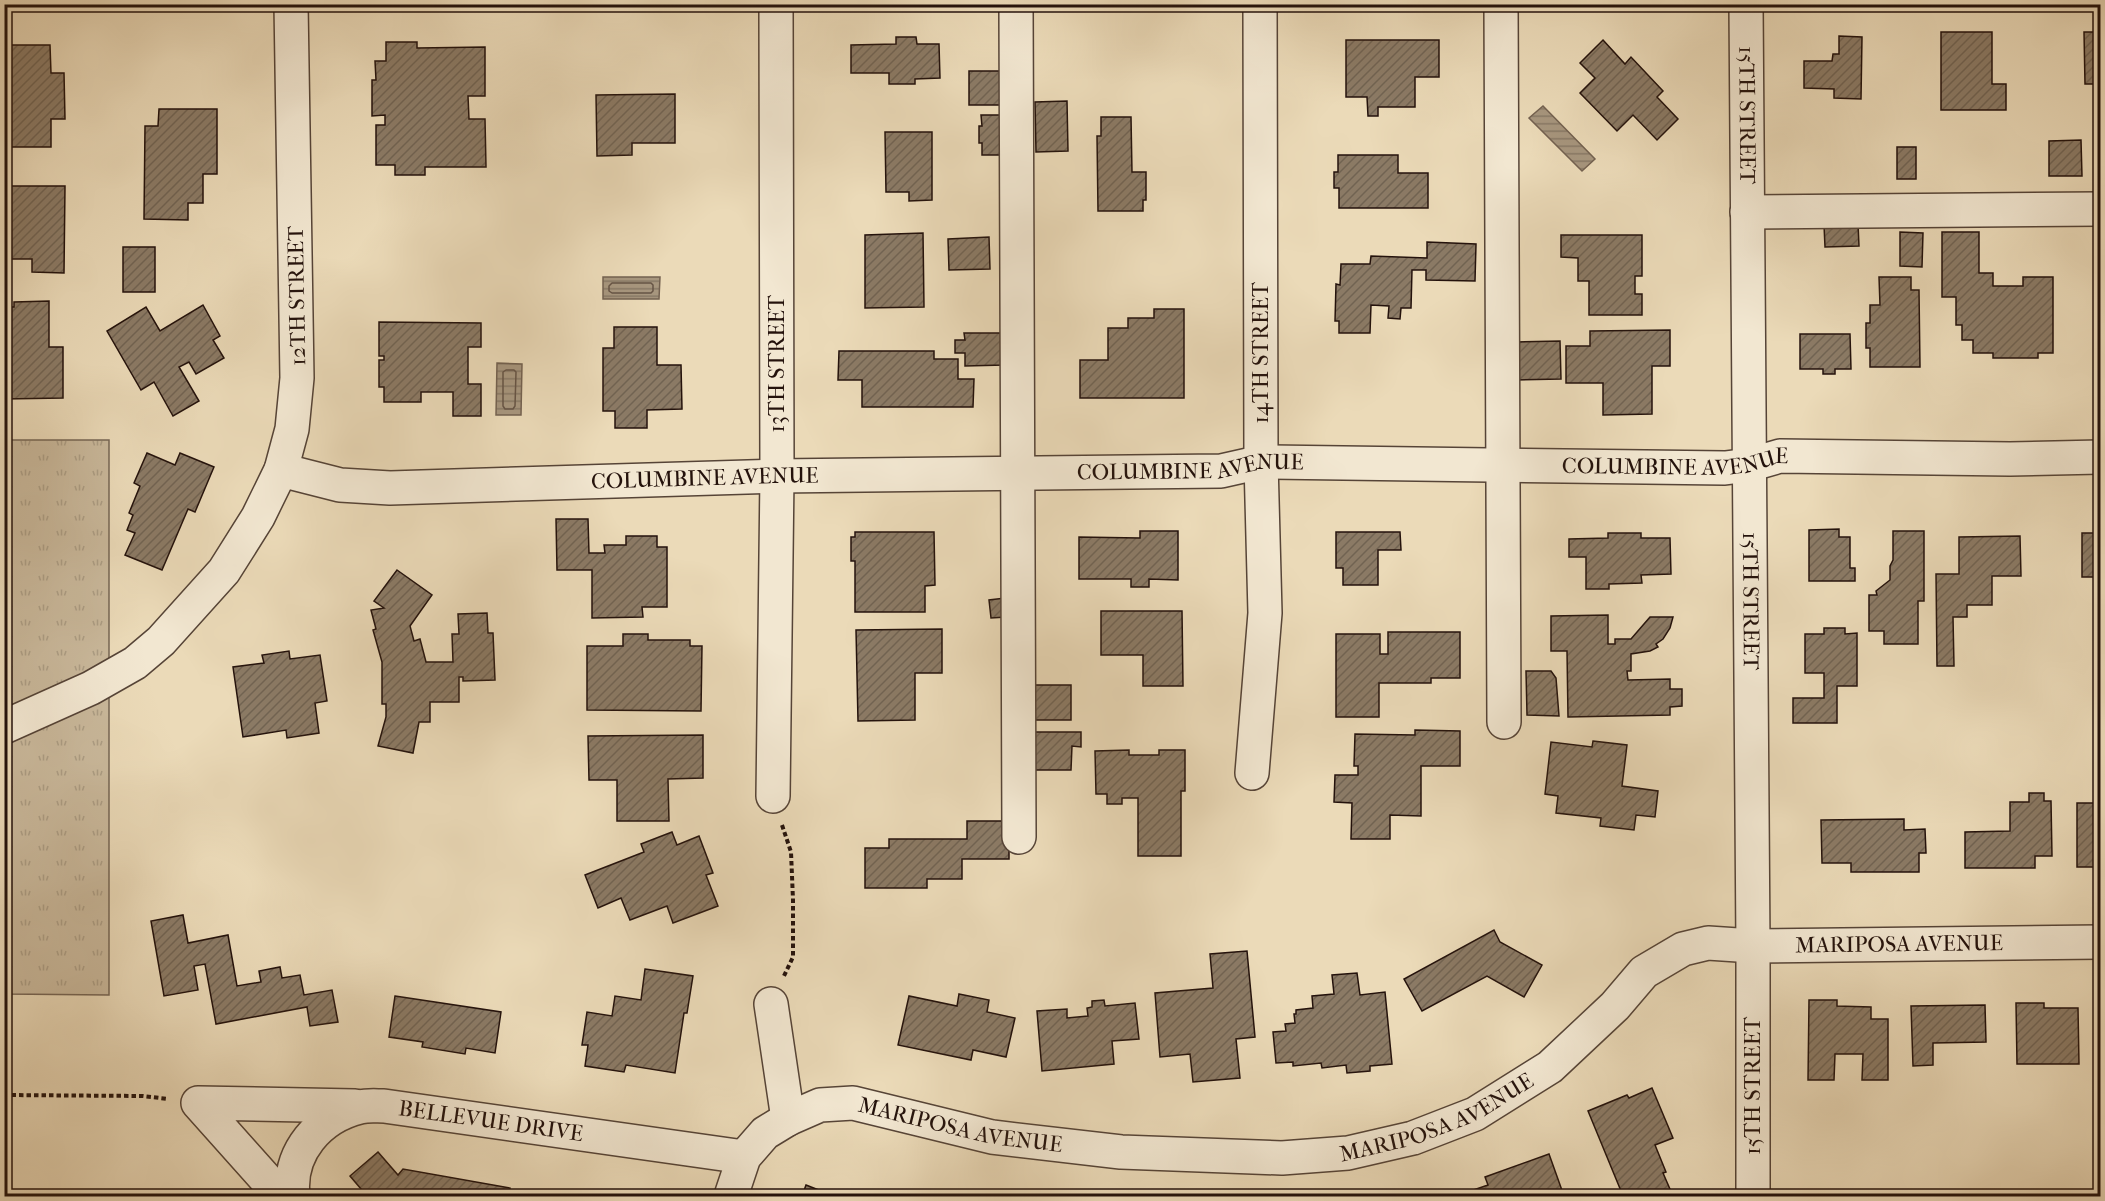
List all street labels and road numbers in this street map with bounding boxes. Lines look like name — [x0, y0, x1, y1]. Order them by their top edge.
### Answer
street label: 15TH STREET — [1733, 46, 1760, 185]
street label: 12TH STREET — [283, 225, 311, 366]
street label: 14TH STREET — [1248, 281, 1274, 424]
street label: 13TH STREET — [764, 294, 790, 433]
street label: COLUMBINE AVENUE — [1562, 443, 1788, 481]
street label: COLUMBINE AVENUE — [1077, 449, 1304, 486]
street label: COLUMBINE AVENUE — [591, 463, 819, 495]
street label: 15TH STREET — [1737, 532, 1764, 671]
street label: MARIPOSA AVENUE — [1795, 930, 2003, 959]
street label: 15TH STREET — [1740, 1016, 1766, 1155]
street label: MARIPOSA AVENUE — [1337, 1068, 1538, 1168]
street label: MARIPOSA AVENUE — [856, 1092, 1064, 1158]
street label: BELLEVUE DRIVE — [397, 1095, 585, 1147]

